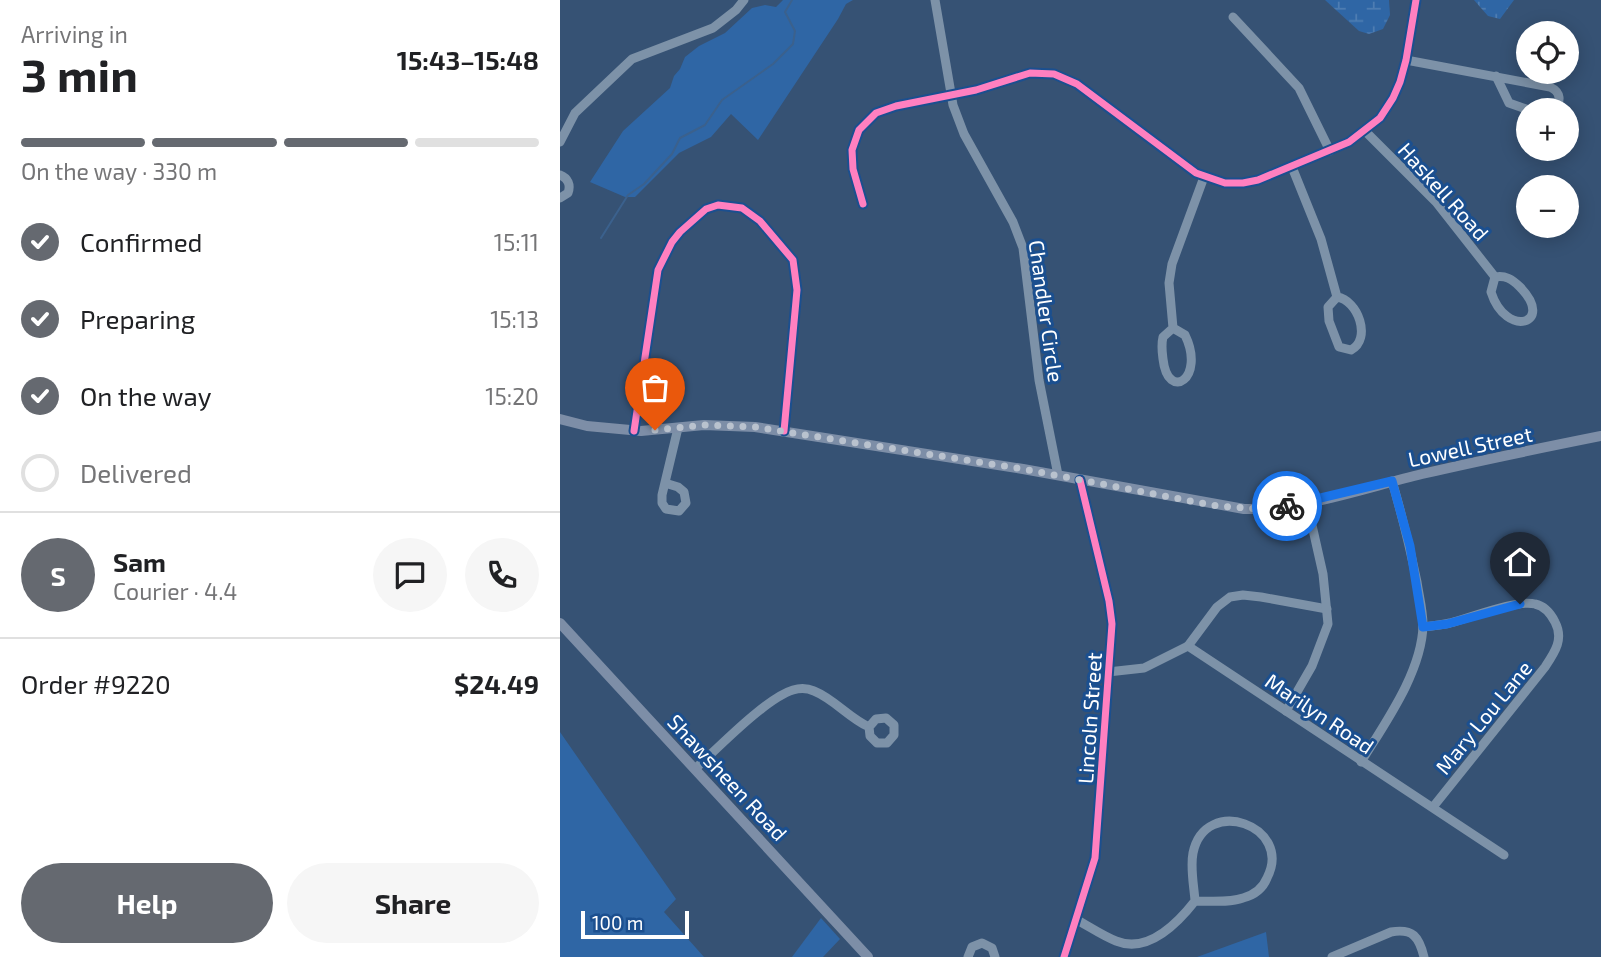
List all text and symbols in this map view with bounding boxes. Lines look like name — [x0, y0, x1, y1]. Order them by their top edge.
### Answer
text: Arriving in — [21, 20, 128, 48]
map controls — [1516, 21, 1579, 238]
button: locate — [1516, 21, 1579, 84]
text: 15:43–15:48 — [397, 44, 539, 75]
text: 3 min — [21, 46, 138, 101]
button: + — [1516, 98, 1579, 161]
street label: Haskell Road — [1394, 137, 1494, 245]
text: On the way · 330 m — [21, 157, 217, 185]
button: − — [1516, 175, 1579, 238]
icon: check — [21, 223, 59, 261]
text: Confirmed — [80, 226, 203, 257]
text: 15:11 — [494, 228, 539, 256]
street label: Chandler Circle — [1025, 238, 1069, 384]
icon: check — [21, 300, 59, 338]
text: Preparing — [80, 303, 195, 334]
text: 15:13 — [490, 305, 539, 333]
pin — [625, 358, 685, 430]
icon: bag — [636, 369, 674, 407]
icon: check — [21, 377, 59, 415]
text: On the way — [80, 380, 211, 411]
text: 15:20 — [485, 382, 539, 410]
street label: Lowell Street — [1406, 421, 1534, 471]
text: Delivered — [80, 457, 192, 488]
courier — [1252, 471, 1322, 541]
icon: bike — [1268, 487, 1306, 525]
pin — [1490, 532, 1550, 604]
button: chat — [373, 538, 447, 612]
button: phone — [465, 538, 539, 612]
icon: home — [1501, 543, 1539, 581]
text: Sam — [113, 546, 166, 577]
text: S — [50, 560, 66, 591]
text: Courier · 4.4 — [113, 577, 237, 605]
street label: Lincoln Street — [1072, 651, 1106, 785]
street label: Mary Lou Lane — [1430, 655, 1536, 779]
street label: Marilyn Road — [1261, 667, 1379, 759]
text: Order #9220 — [21, 668, 171, 699]
text: $24.49 — [454, 668, 539, 699]
street label: Shawsheen Road — [663, 709, 793, 845]
button: Help — [21, 863, 273, 943]
button: Share — [287, 863, 539, 943]
scale bar — [581, 908, 690, 940]
text: 100 m — [592, 911, 643, 934]

